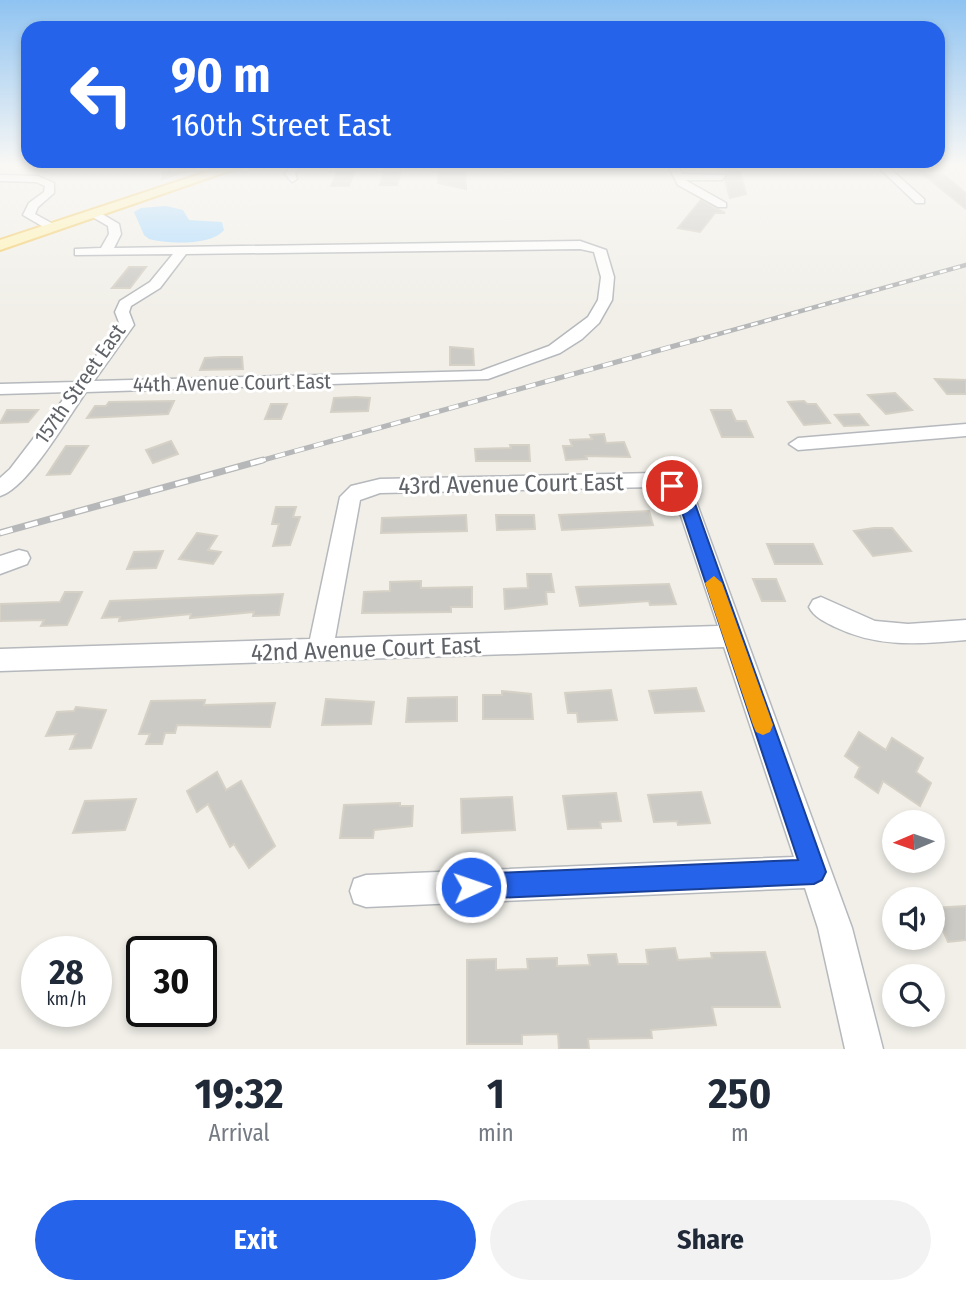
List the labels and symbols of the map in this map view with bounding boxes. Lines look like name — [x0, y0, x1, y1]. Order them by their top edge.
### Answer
street label: 157th Street East — [29, 319, 131, 449]
street label: 44th Avenue Court East — [133, 368, 331, 398]
pin — [642, 456, 702, 516]
street label: 43rd Avenue Court East — [398, 468, 624, 500]
street label: 42nd Avenue Court East — [250, 631, 482, 667]
north arrow — [882, 810, 945, 873]
position arrow — [434, 850, 508, 924]
speed limit sign: 30 — [126, 936, 217, 1027]

